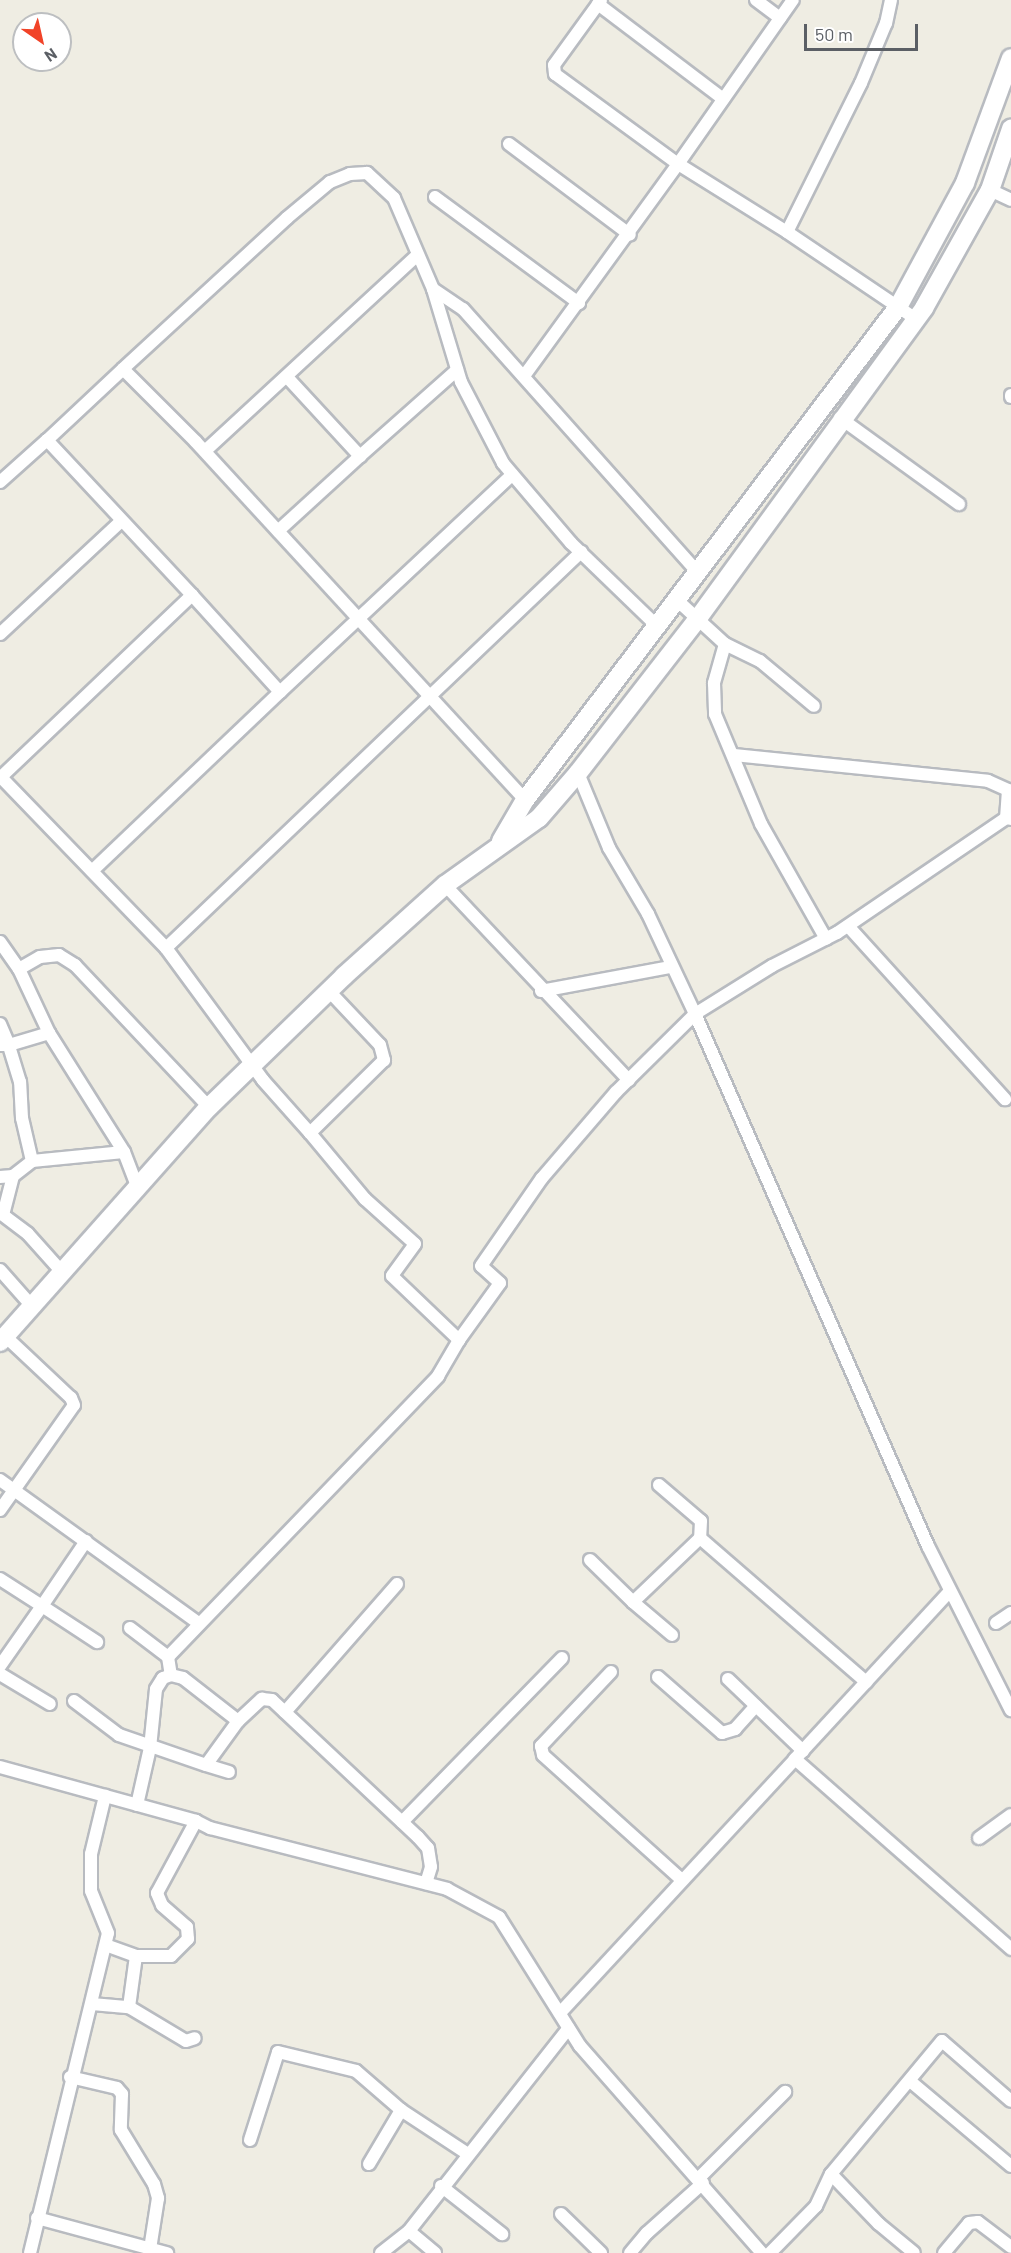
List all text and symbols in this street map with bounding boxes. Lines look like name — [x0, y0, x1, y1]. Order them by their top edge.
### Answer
north arrow — [12, 12, 72, 72]
scale bar — [807, 12, 921, 50]
text: 50 m — [815, 23, 853, 45]
text: N — [42, 45, 61, 67]

